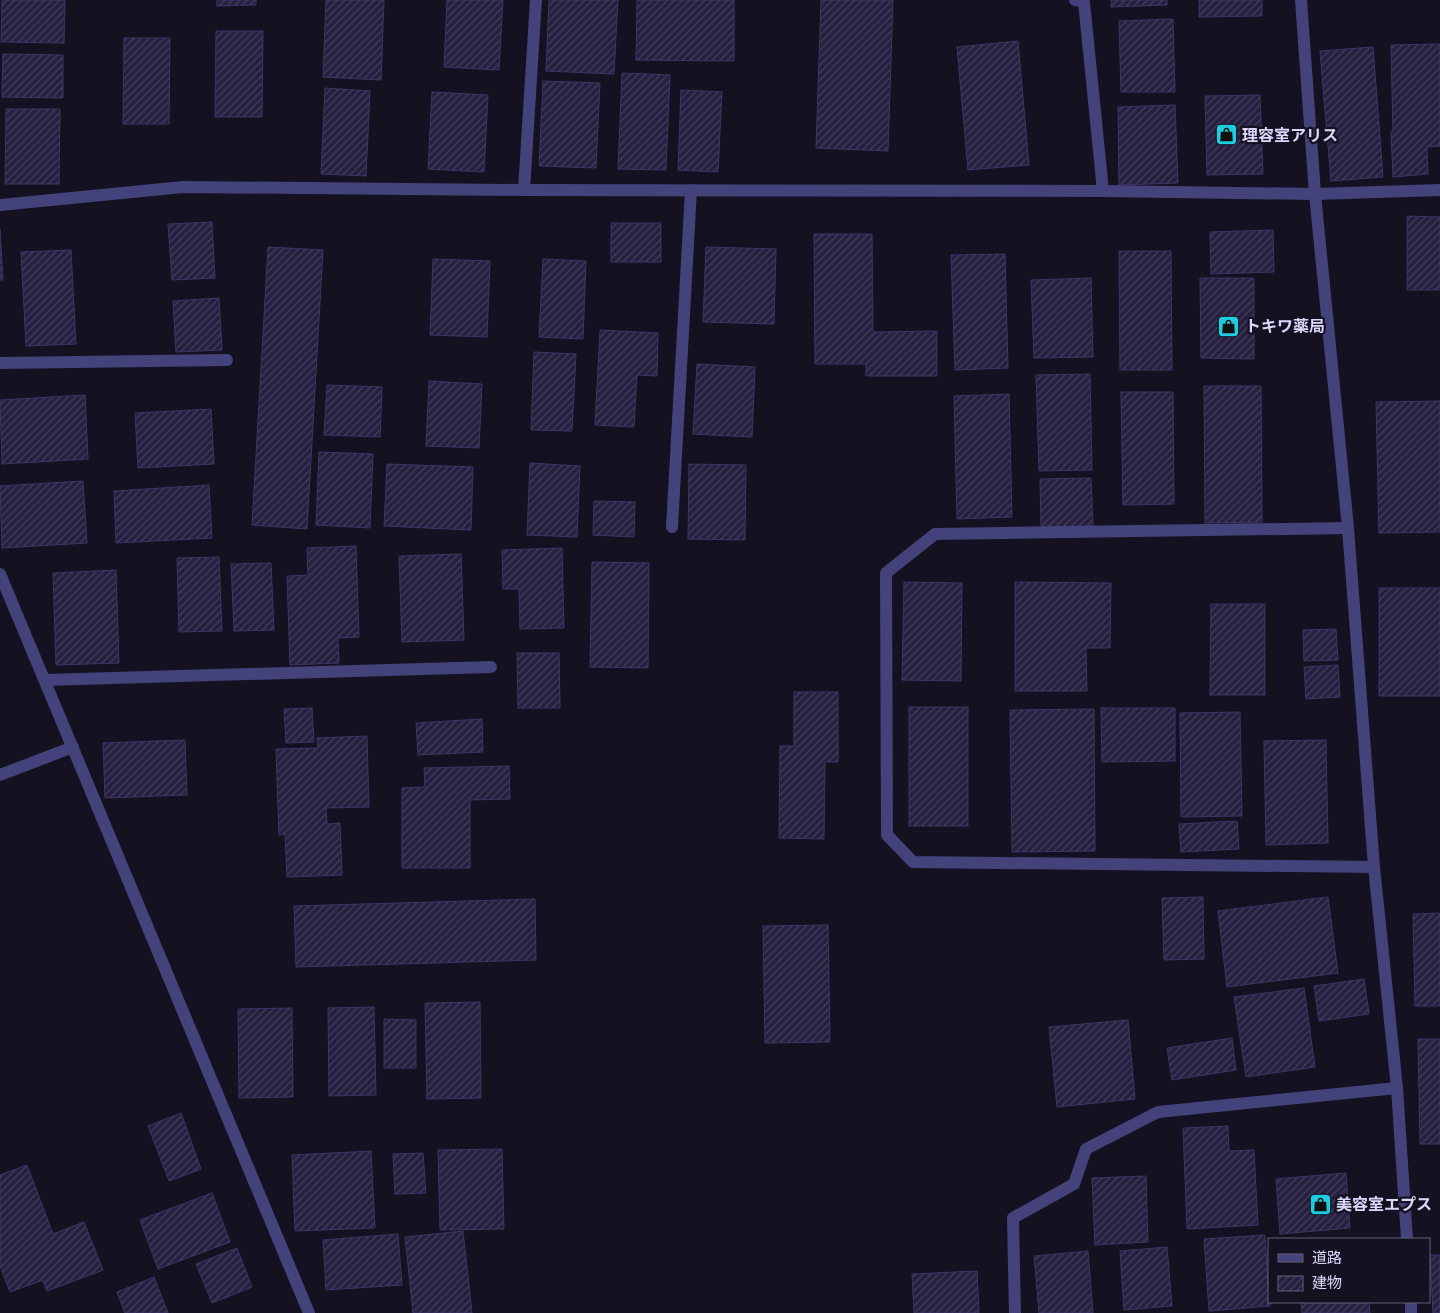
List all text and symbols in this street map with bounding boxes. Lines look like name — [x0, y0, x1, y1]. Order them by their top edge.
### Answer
shop icon: 理容室アリス — [1214, 123, 1238, 147]
place label: 理容室アリス — [1242, 126, 1338, 145]
shop icon: トキワ薬局 — [1217, 314, 1241, 338]
place label: トキワ薬局 — [1245, 317, 1325, 336]
shop icon: 美容室エプス — [1308, 1192, 1332, 1216]
place label: 美容室エプス — [1336, 1195, 1432, 1214]
legend — [1268, 1238, 1430, 1303]
text: 道路 — [1312, 1249, 1342, 1267]
text: 建物 — [1312, 1274, 1342, 1292]

